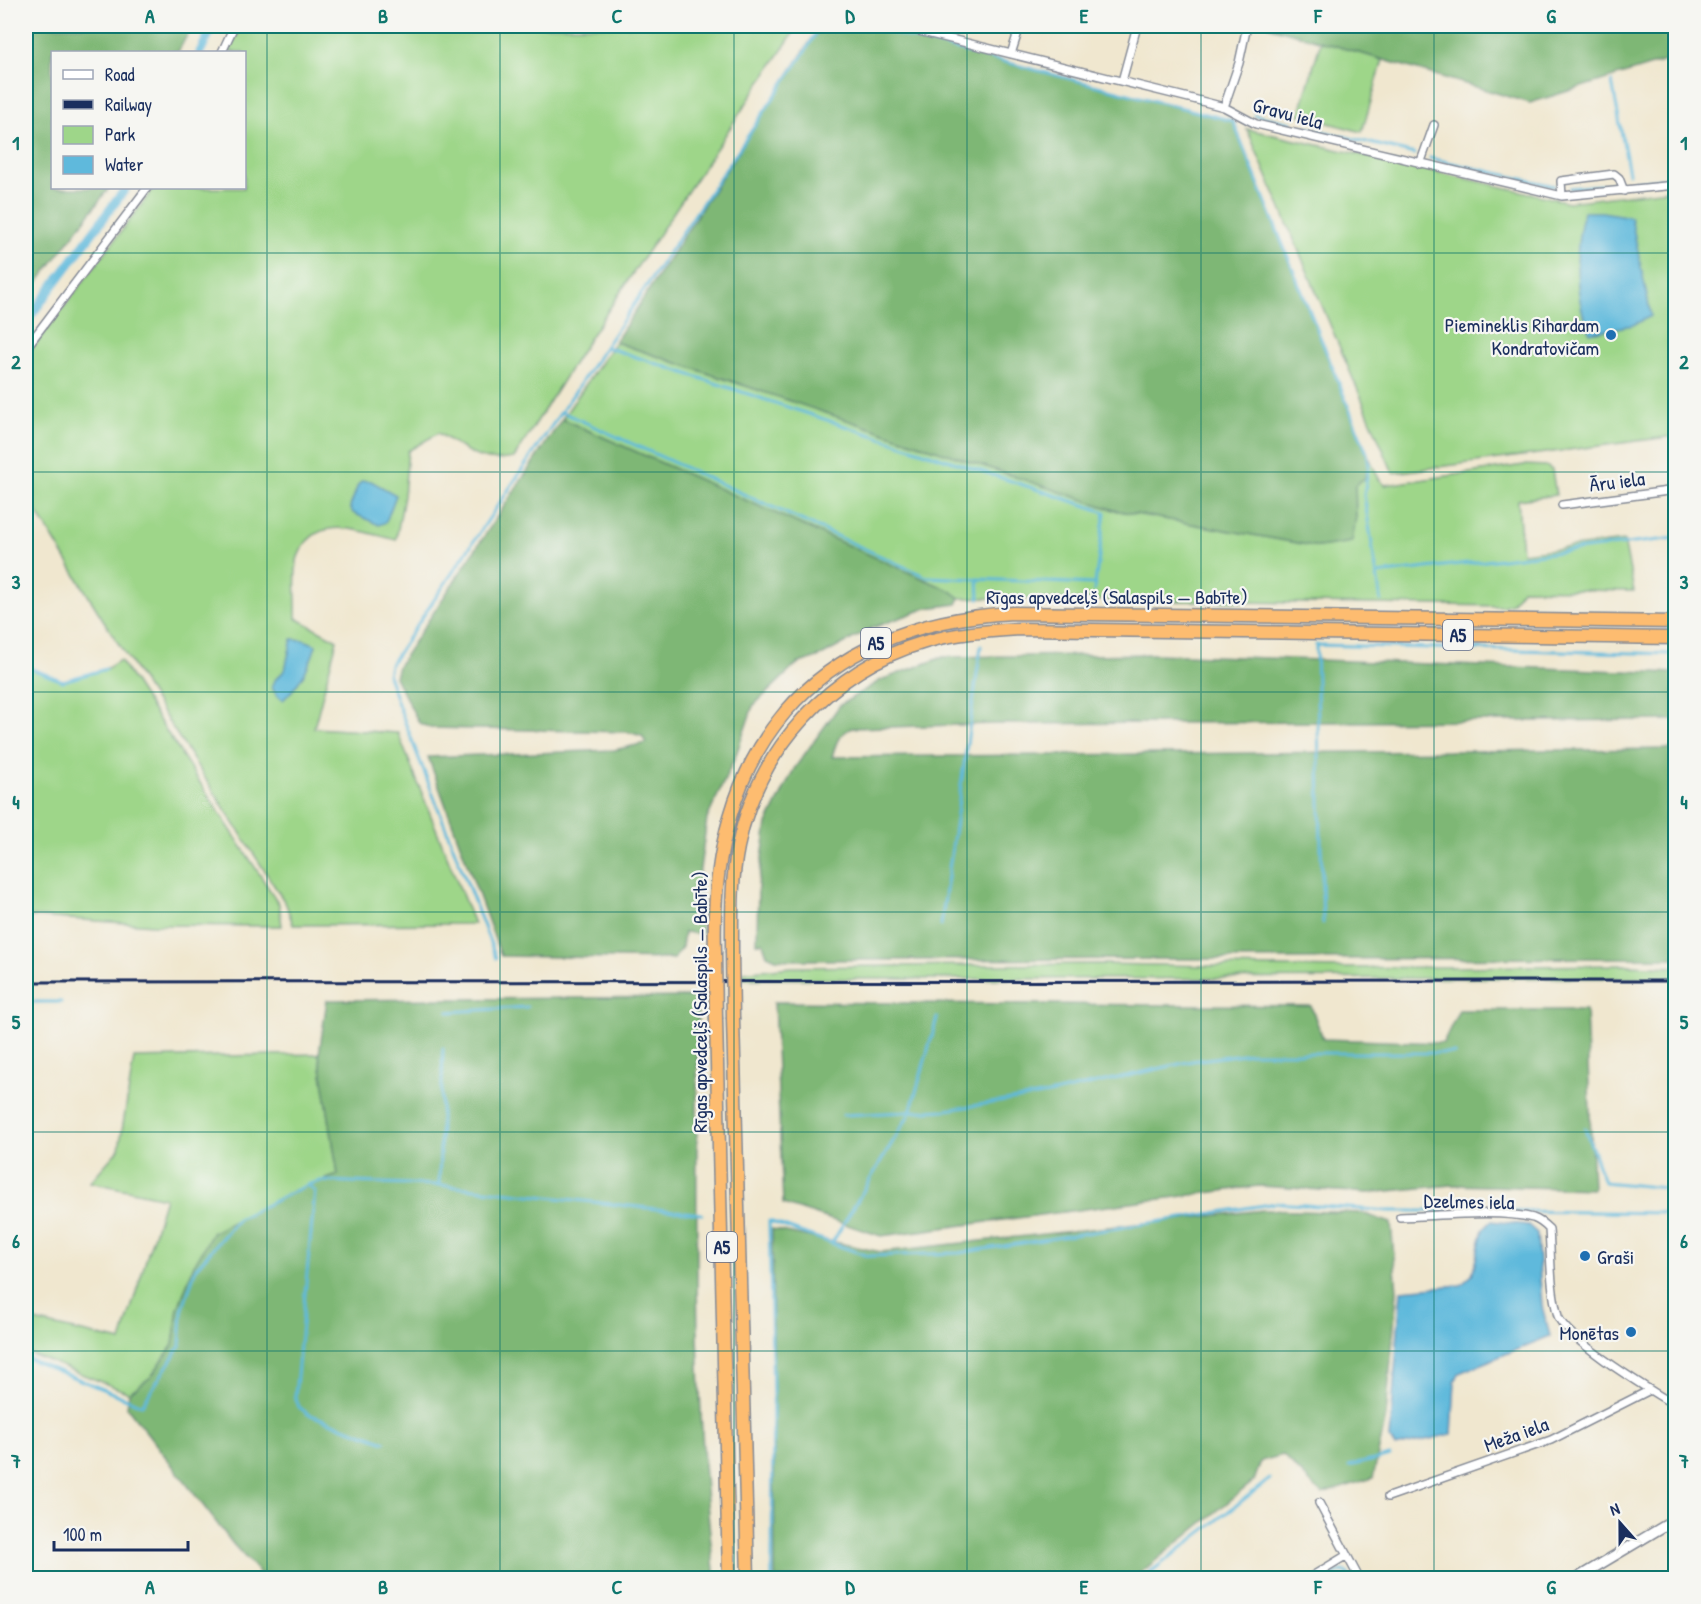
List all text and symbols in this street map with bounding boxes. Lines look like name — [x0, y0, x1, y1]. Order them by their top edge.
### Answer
text: A — [145, 2, 155, 29]
text: B — [378, 2, 388, 29]
text: C — [612, 2, 623, 29]
text: D — [845, 2, 855, 29]
text: E — [1080, 2, 1089, 29]
text: F — [1313, 2, 1323, 29]
text: G — [1546, 2, 1556, 29]
legend — [51, 51, 246, 189]
text: Road — [105, 62, 135, 87]
street label: Gravu iela — [1250, 91, 1326, 135]
text: Railway — [105, 92, 152, 117]
text: Park — [105, 122, 136, 147]
text: 1 — [12, 129, 20, 156]
text: 1 — [1680, 129, 1688, 156]
text: Water — [105, 152, 143, 177]
place label: Piemineklis Rihardam Kondratovičam — [1445, 311, 1599, 361]
marker: Piemineklis Rihardam Kondratovičam — [1604, 328, 1618, 342]
text: 2 — [11, 348, 21, 375]
text: 2 — [1679, 348, 1689, 375]
street label: Āru iela — [1588, 464, 1646, 498]
text: 3 — [12, 568, 21, 595]
text: 3 — [1680, 568, 1689, 595]
street label: Rīgas apvedceļš (Salaspils — Babīte) — [986, 583, 1248, 610]
road number: A5 — [1443, 620, 1473, 650]
road number: A5 — [861, 628, 891, 658]
text: 4 — [12, 788, 20, 815]
text: 4 — [1680, 788, 1688, 815]
street label: Rīgas apvedceļš (Salaspils — Babīte) — [686, 871, 713, 1133]
text: 5 — [12, 1008, 21, 1035]
text: 5 — [1680, 1008, 1689, 1035]
street label: Dzelmes iela — [1423, 1187, 1515, 1215]
text: 6 — [12, 1227, 20, 1254]
text: 6 — [1680, 1227, 1688, 1254]
road number: A5 — [707, 1232, 737, 1262]
place label: Graši — [1597, 1243, 1634, 1270]
marker: Graši — [1578, 1249, 1592, 1263]
place label: Monētas — [1560, 1319, 1619, 1346]
marker: Monētas — [1624, 1325, 1638, 1339]
street label: Meža iela — [1480, 1410, 1552, 1458]
text: 7 — [10, 1447, 21, 1474]
text: 7 — [1678, 1447, 1689, 1474]
north arrow — [1590, 1493, 1650, 1553]
text: N — [1607, 1497, 1623, 1521]
scale bar — [54, 1514, 188, 1552]
text: 100 m — [63, 1522, 102, 1547]
text: A — [145, 1573, 155, 1600]
text: B — [378, 1573, 388, 1600]
text: C — [612, 1573, 623, 1600]
text: D — [845, 1573, 855, 1600]
text: E — [1080, 1573, 1089, 1600]
text: F — [1313, 1573, 1323, 1600]
text: G — [1546, 1573, 1556, 1600]

